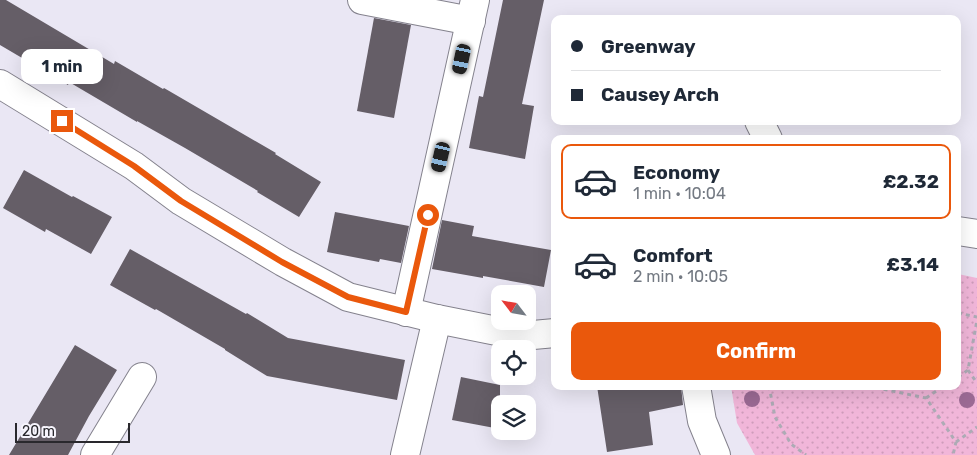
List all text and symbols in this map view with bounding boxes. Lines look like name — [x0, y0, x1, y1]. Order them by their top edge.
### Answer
text: Greenway — [601, 35, 696, 58]
car — [451, 43, 472, 75]
callout: 1 min — [21, 48, 103, 84]
text: 1 min — [42, 57, 82, 76]
text: Causey Arch — [601, 83, 719, 106]
route end — [51, 110, 73, 132]
car — [430, 141, 451, 173]
icon: car — [573, 159, 618, 204]
text: Economy — [633, 161, 720, 184]
text: £2.32 — [883, 170, 939, 193]
text: 1 min · 10:04 — [633, 184, 726, 203]
route start — [417, 204, 439, 226]
icon: car — [573, 242, 618, 287]
text: Comfort — [633, 244, 713, 267]
text: £3.14 — [886, 253, 939, 276]
text: 2 min · 10:05 — [633, 267, 728, 286]
north arrow — [491, 285, 536, 330]
map controls — [491, 285, 536, 440]
button: Confirm — [571, 322, 941, 380]
button: locate — [491, 340, 536, 385]
button: layers — [491, 395, 536, 440]
scale bar — [15, 420, 130, 443]
text: 20 m — [22, 423, 55, 440]

